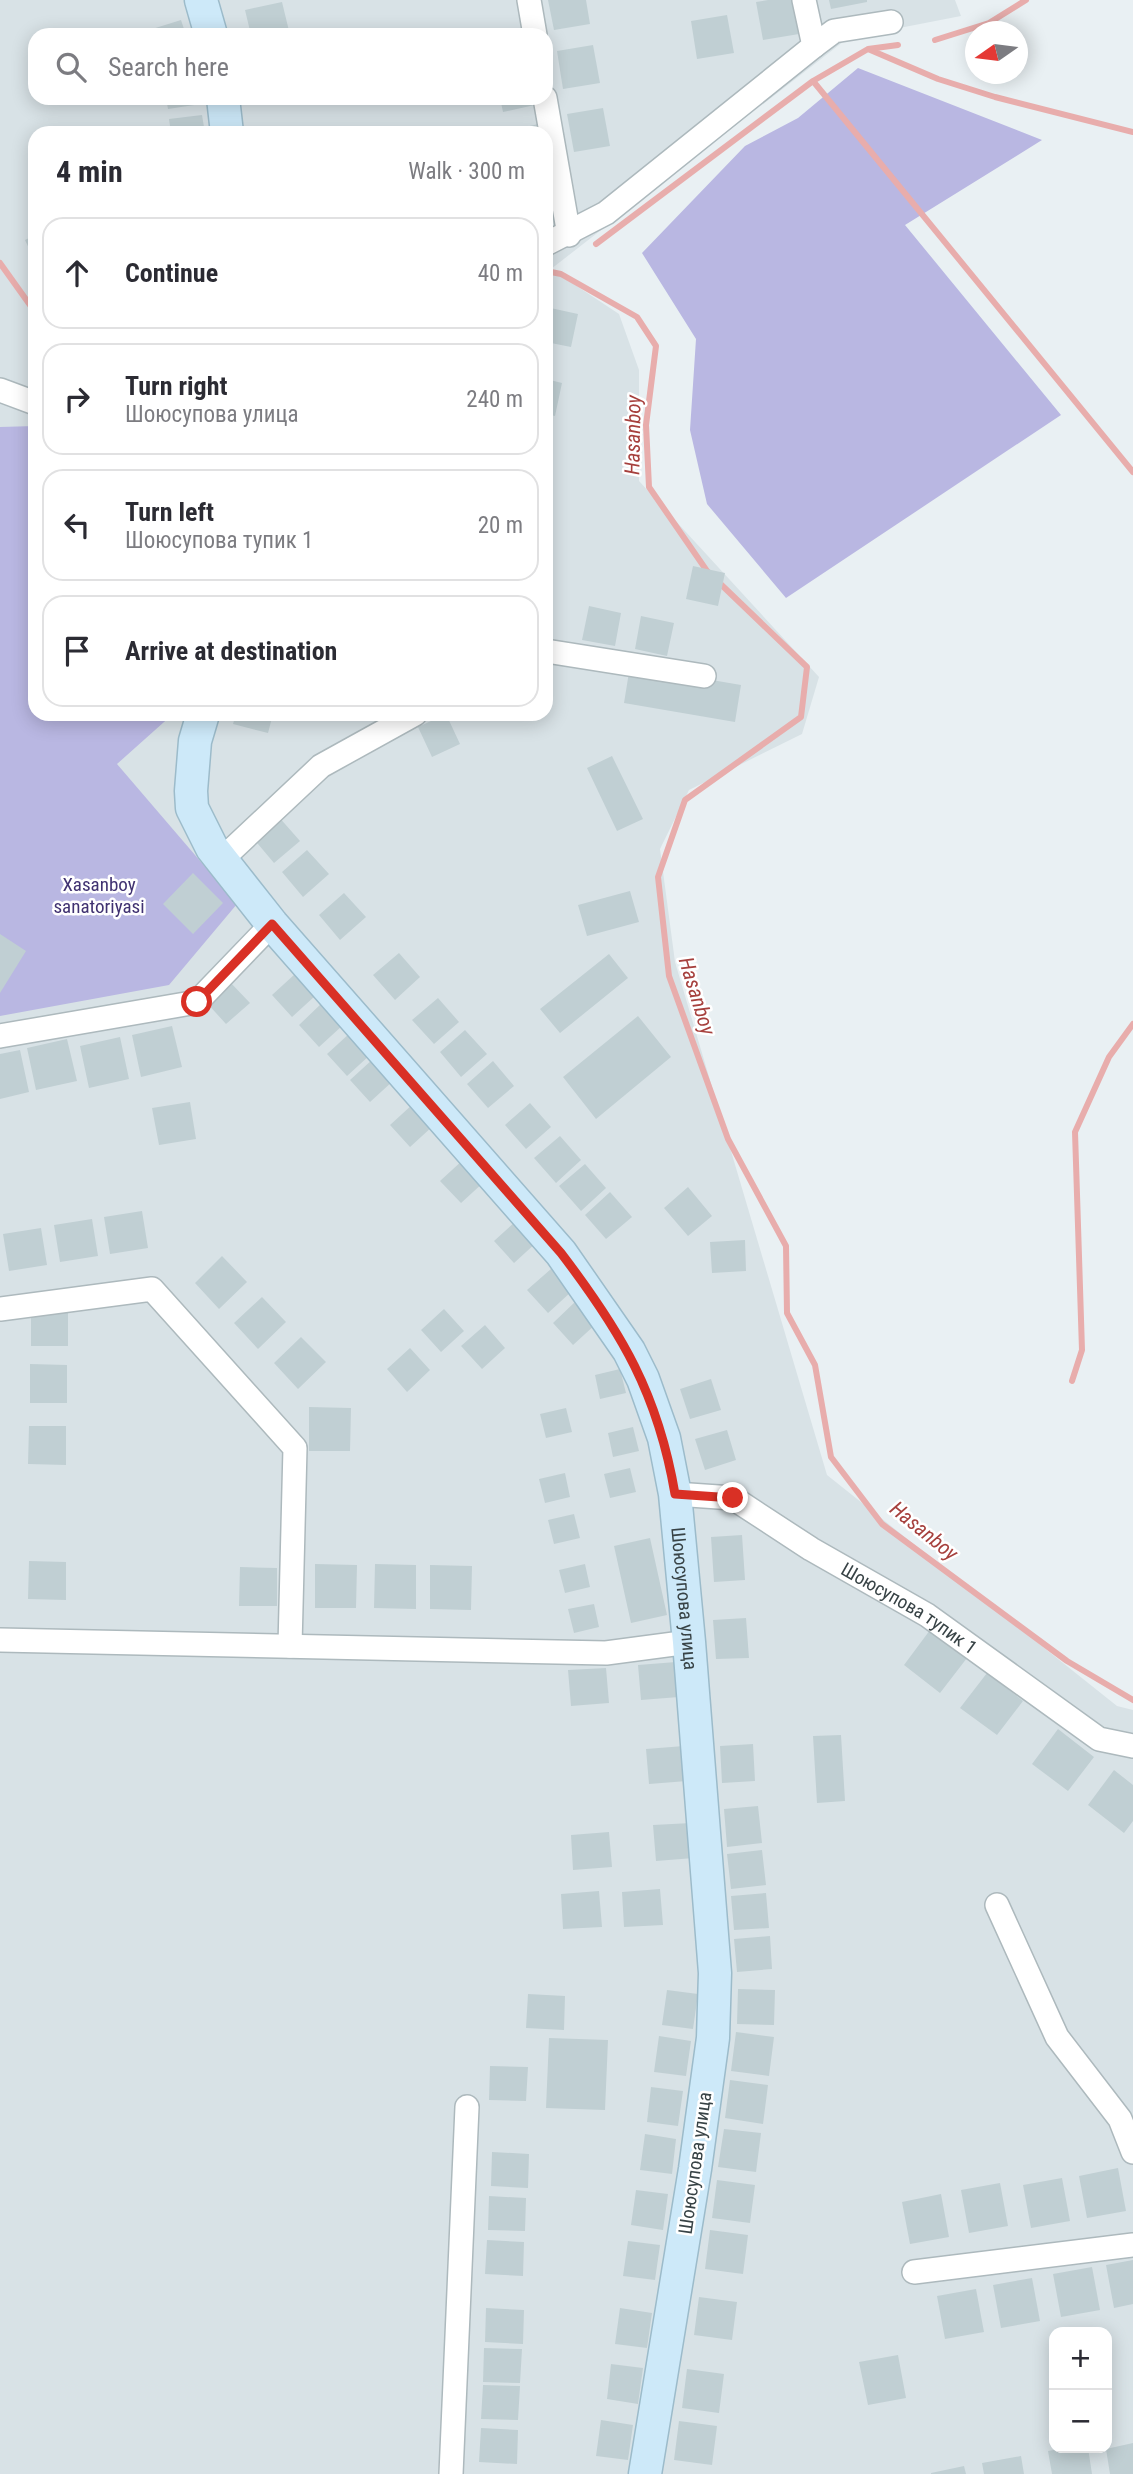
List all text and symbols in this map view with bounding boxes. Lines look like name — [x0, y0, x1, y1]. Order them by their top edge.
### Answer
north arrow — [965, 21, 1028, 84]
search box — [28, 28, 553, 105]
icon: search — [52, 48, 90, 86]
text: Search here — [108, 52, 229, 82]
text: 4 min — [56, 154, 123, 189]
text: Walk · 300 m — [408, 158, 525, 185]
icon: ahead — [58, 254, 96, 292]
text: Continue — [125, 258, 218, 288]
text: 40 m — [478, 260, 523, 287]
text: Turn right — [125, 371, 227, 401]
icon: right — [58, 380, 96, 418]
text: 240 m — [466, 386, 523, 413]
water label: Hasanboy — [620, 394, 646, 475]
text: Шоюсупова улица — [125, 401, 299, 428]
text: Turn left — [125, 497, 214, 527]
icon: left — [58, 506, 96, 544]
text: 20 m — [478, 512, 523, 539]
text: Шоюсупова тупик 1 — [125, 527, 313, 554]
icon: arrive — [58, 632, 96, 670]
text: Arrive at destination — [125, 636, 337, 666]
park label: Xasanboy sanatoriyasi — [53, 873, 145, 918]
water label: Hasanboy — [674, 954, 720, 1038]
route start — [181, 986, 212, 1017]
route end — [717, 1482, 748, 1513]
water label: Hasanboy — [885, 1497, 963, 1566]
street label: Шоюсупова улица — [667, 1526, 703, 1671]
street label: Шоюсупова тупик 1 — [837, 1557, 982, 1659]
street label: Шоюсупова улица — [674, 2090, 716, 2236]
map controls — [1049, 2327, 1112, 2453]
button: + — [1049, 2327, 1112, 2390]
button: − — [1049, 2390, 1112, 2453]

